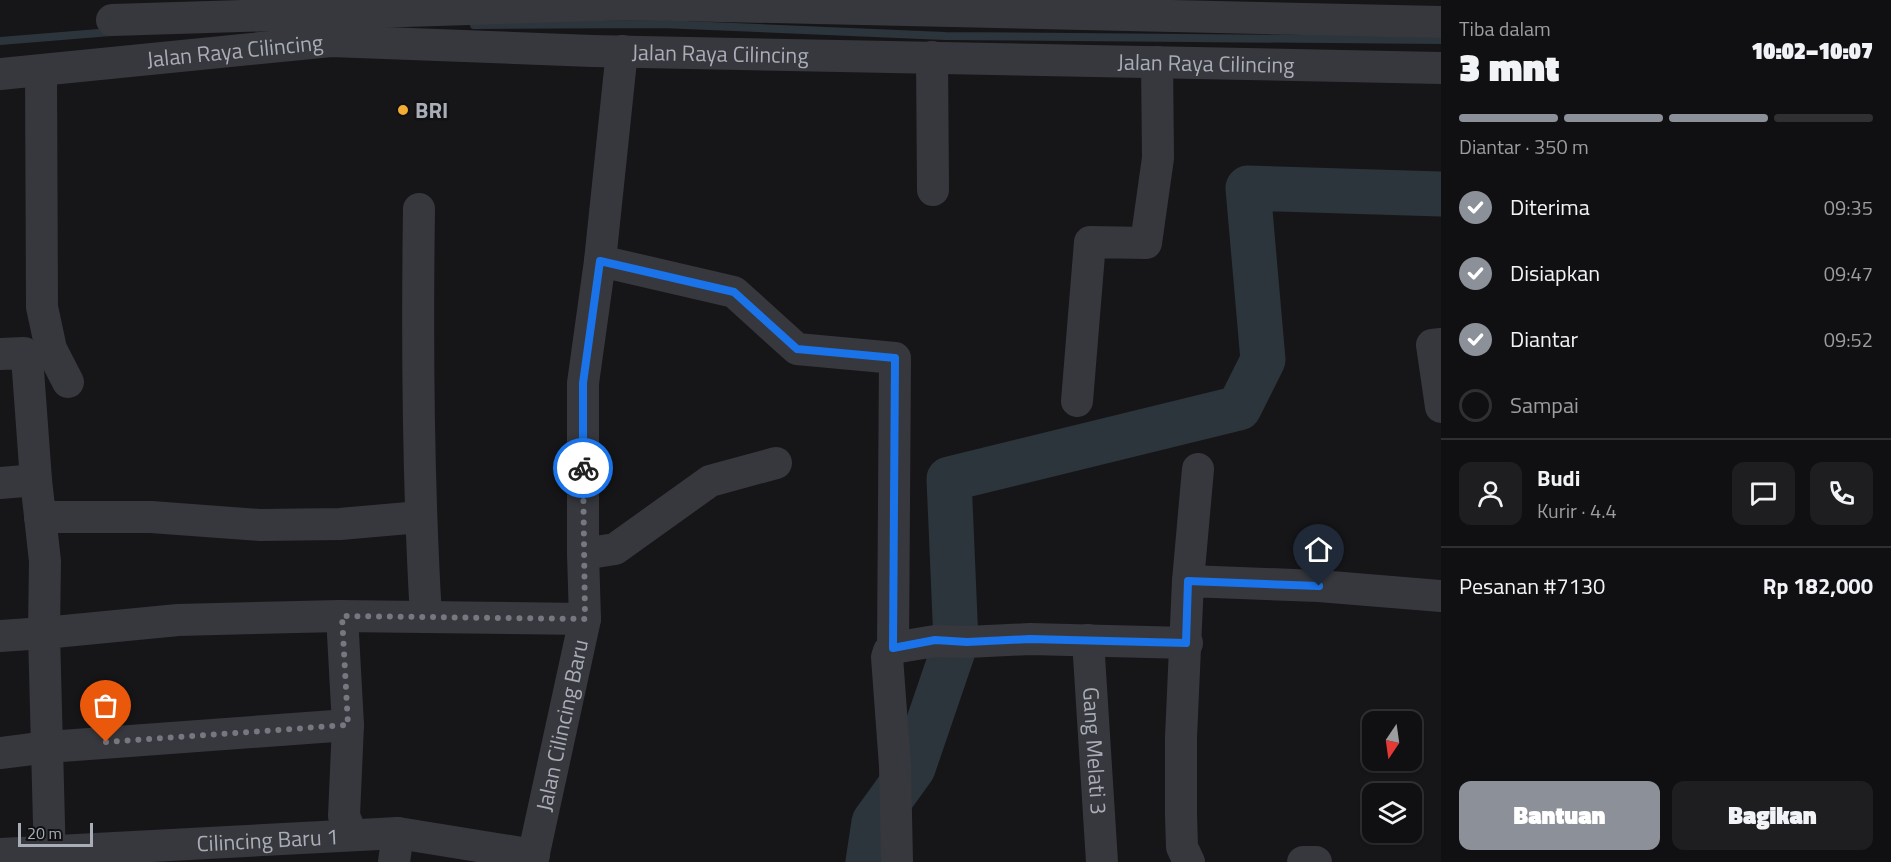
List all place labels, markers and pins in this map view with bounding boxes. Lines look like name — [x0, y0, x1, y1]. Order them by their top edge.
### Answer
place label: BRI — [415, 93, 448, 127]
marker: BRI — [396, 103, 410, 117]
pin — [1293, 524, 1344, 586]
pin — [80, 680, 131, 742]

